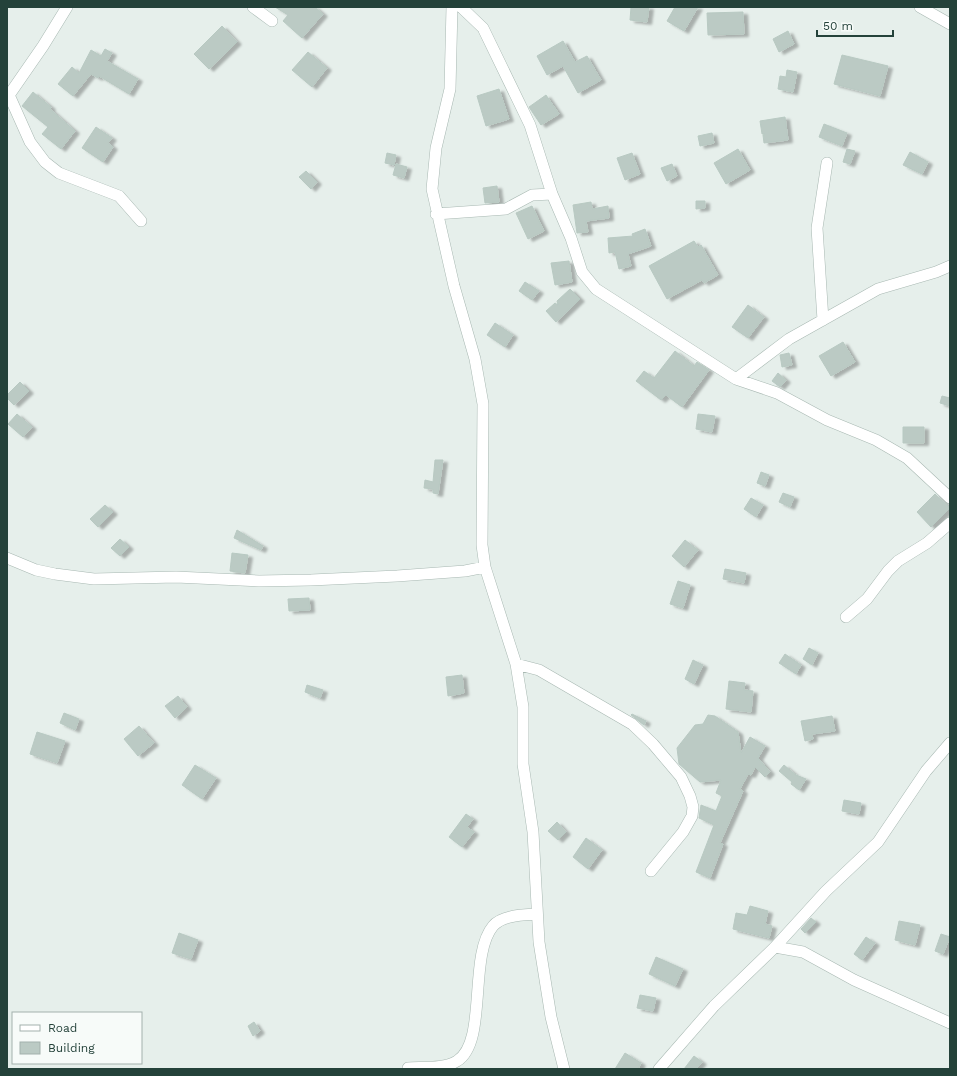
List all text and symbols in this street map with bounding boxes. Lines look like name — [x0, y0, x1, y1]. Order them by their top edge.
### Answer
scale bar — [817, 12, 893, 38]
text: 50 m — [823, 19, 853, 33]
legend — [12, 1012, 142, 1064]
text: Road — [48, 1021, 77, 1035]
text: Building — [48, 1041, 95, 1055]

